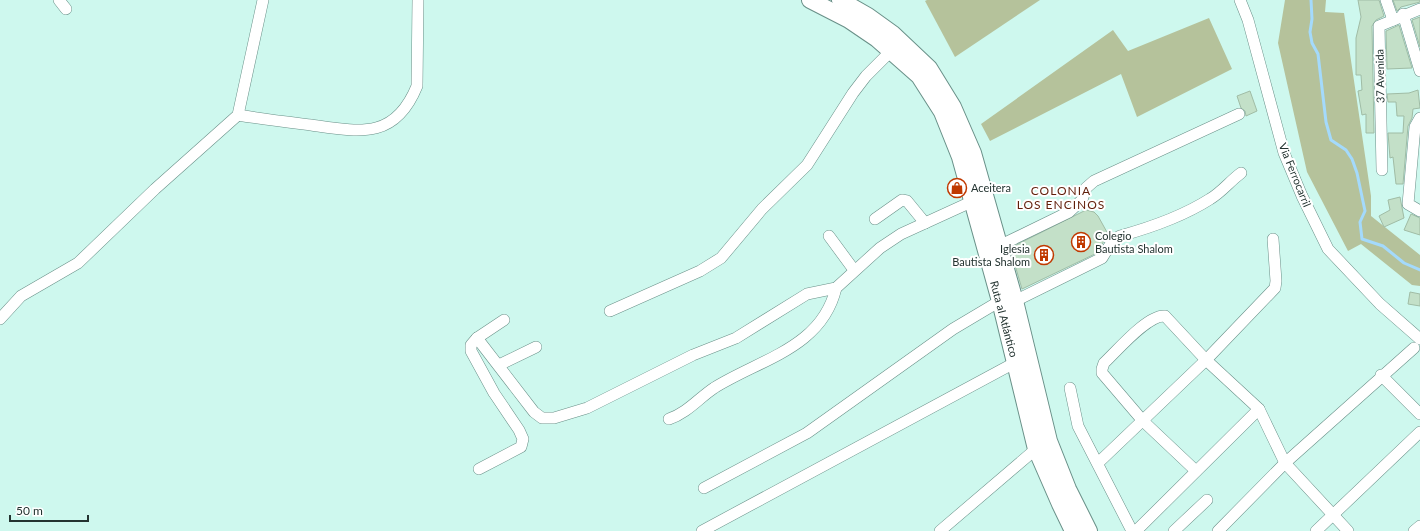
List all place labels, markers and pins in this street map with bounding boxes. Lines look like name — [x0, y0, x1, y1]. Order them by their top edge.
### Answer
shop icon: Aceitera — [946, 177, 968, 199]
place label: Aceitera — [971, 181, 1011, 194]
place label: Colegio Bautista Shalom — [1095, 229, 1173, 255]
building icon: Colegio Bautista Shalom — [1070, 231, 1092, 253]
place label: Iglesia Bautista Shalom — [952, 242, 1030, 268]
building icon: Iglesia Bautista Shalom — [1033, 244, 1055, 266]

